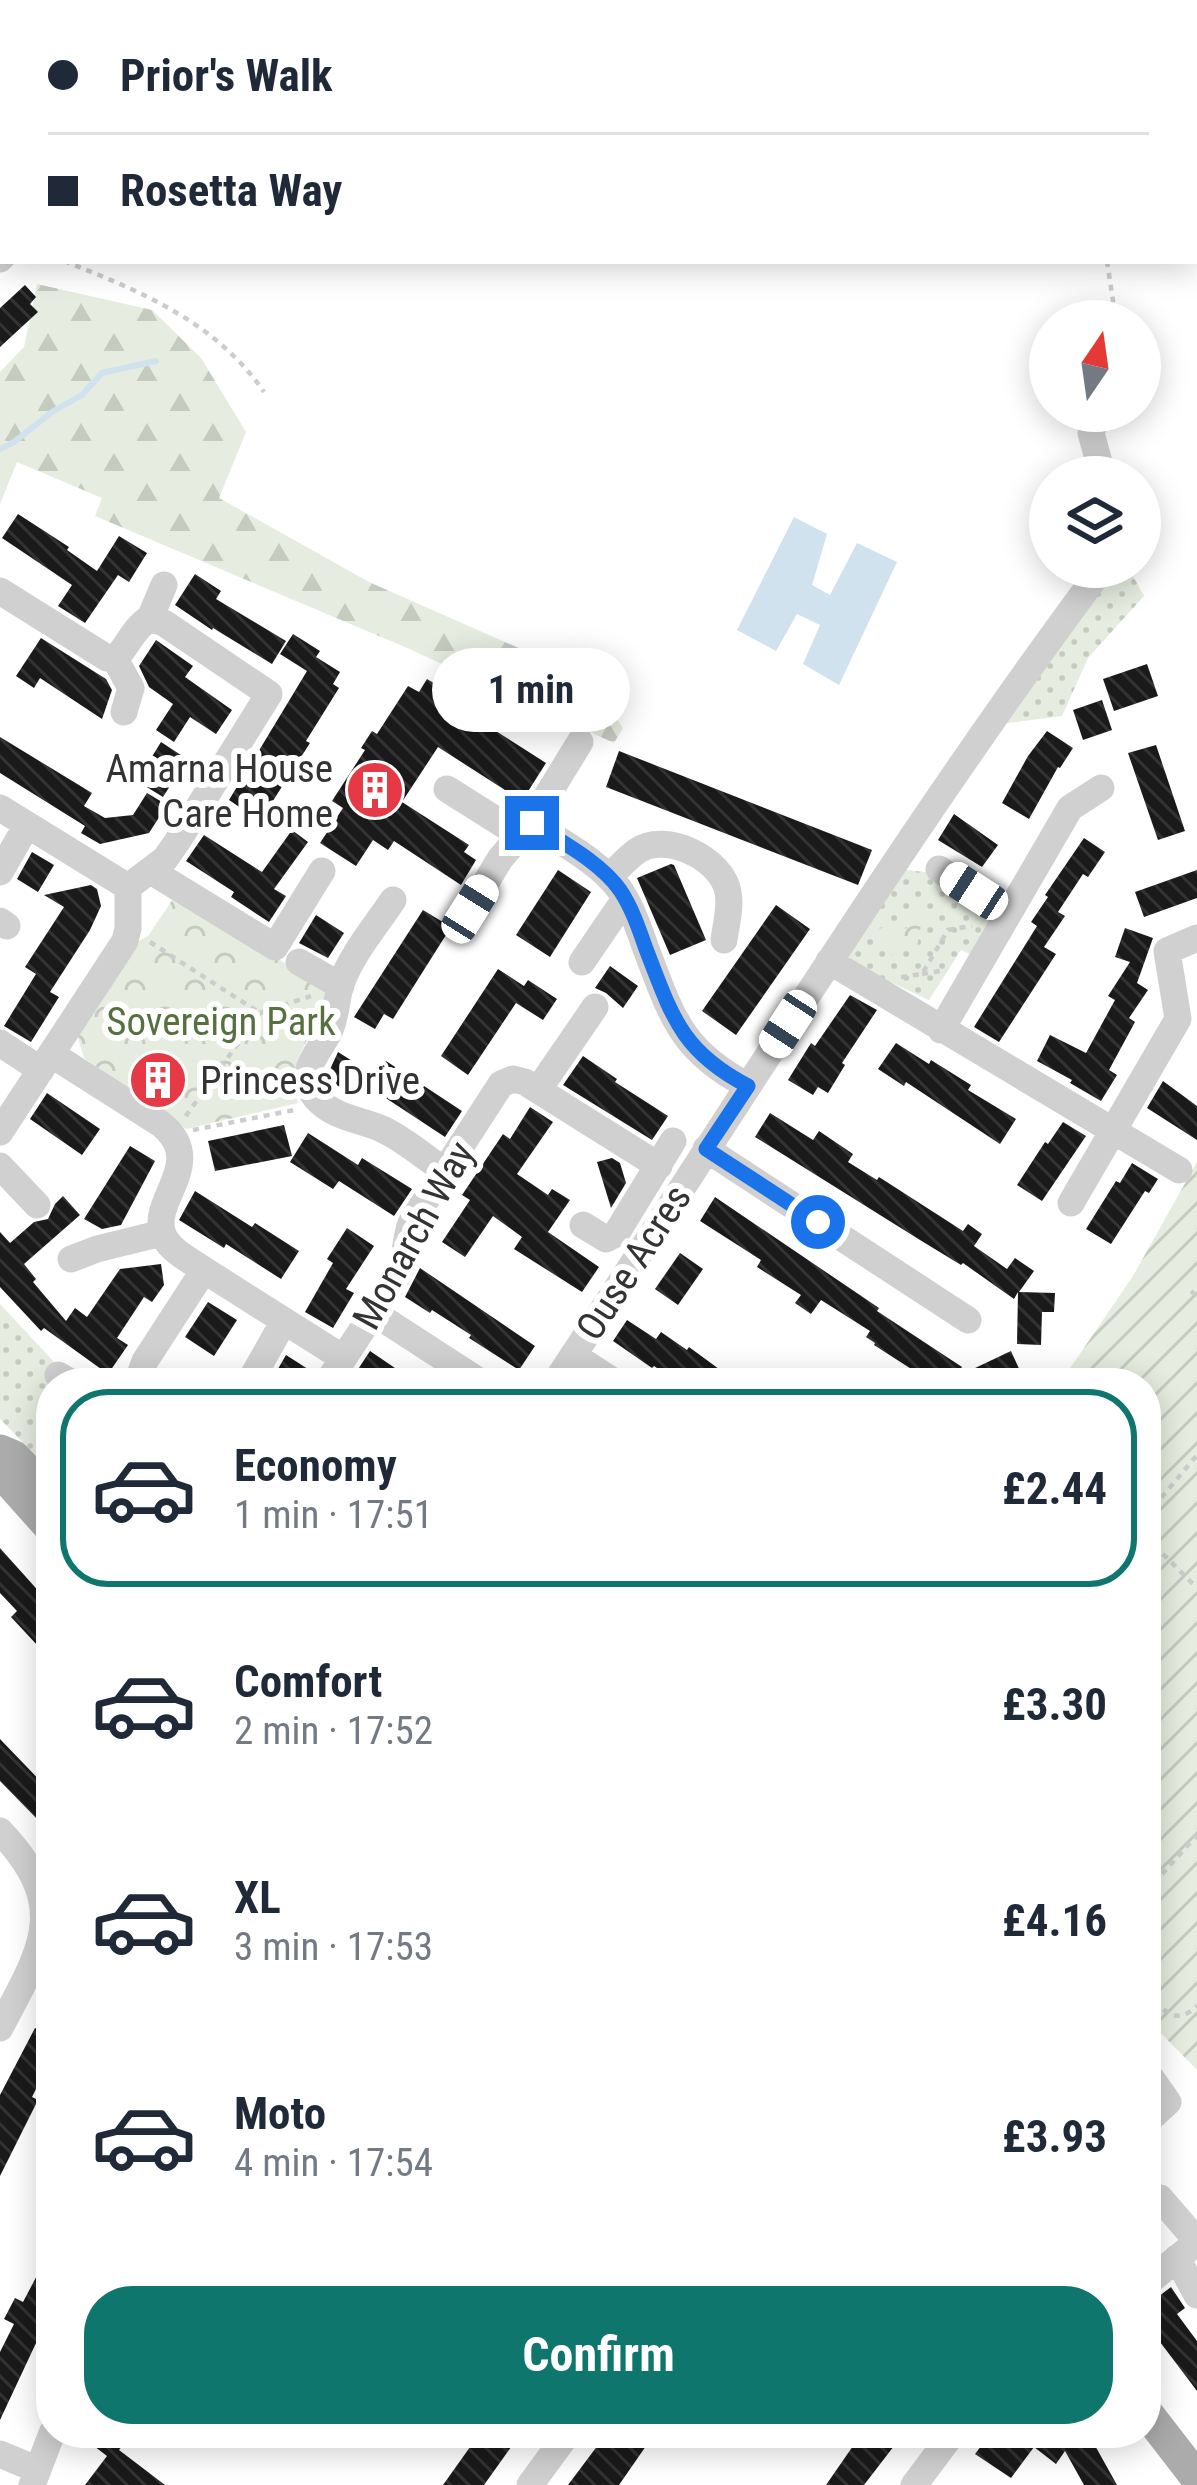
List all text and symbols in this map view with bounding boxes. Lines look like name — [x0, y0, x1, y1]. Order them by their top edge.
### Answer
text: Prior's Walk — [120, 49, 333, 102]
text: Rosetta Way — [120, 164, 342, 217]
north arrow — [1029, 300, 1161, 432]
map controls — [1029, 300, 1161, 588]
button: layers — [1029, 456, 1161, 588]
callout: 1 min — [433, 649, 631, 733]
text: 1 min — [488, 667, 574, 713]
place label: Amarna House Care Home — [105, 746, 333, 837]
building icon: Amarna House Care Home — [344, 759, 406, 821]
route end — [505, 796, 559, 850]
car — [934, 856, 1014, 926]
car — [436, 869, 504, 949]
car — [753, 984, 823, 1064]
park label: Sovereign Park — [106, 999, 336, 1045]
building icon: Princess Drive — [127, 1049, 189, 1111]
place label: Princess Drive — [200, 1058, 420, 1104]
street label: Monarch Way — [343, 1134, 484, 1337]
street label: Ouse Acres — [567, 1176, 701, 1349]
route start — [791, 1195, 845, 1249]
icon: car — [90, 1434, 198, 1542]
text: Economy — [234, 1439, 397, 1492]
text: £2.44 — [1002, 1462, 1107, 1515]
text: 1 min · 17:51 — [234, 1492, 433, 1538]
icon: car — [90, 1650, 198, 1758]
text: Comfort — [234, 1655, 382, 1708]
text: £3.30 — [1002, 1678, 1107, 1731]
text: 2 min · 17:52 — [234, 1708, 433, 1754]
icon: car — [90, 1866, 198, 1974]
text: XL — [234, 1871, 281, 1924]
text: £4.16 — [1002, 1894, 1107, 1947]
text: 3 min · 17:53 — [234, 1924, 433, 1970]
icon: car — [90, 2082, 198, 2190]
text: Moto — [234, 2087, 326, 2140]
text: £3.93 — [1002, 2110, 1107, 2163]
text: 4 min · 17:54 — [234, 2140, 433, 2186]
button: Confirm — [84, 2286, 1113, 2424]

